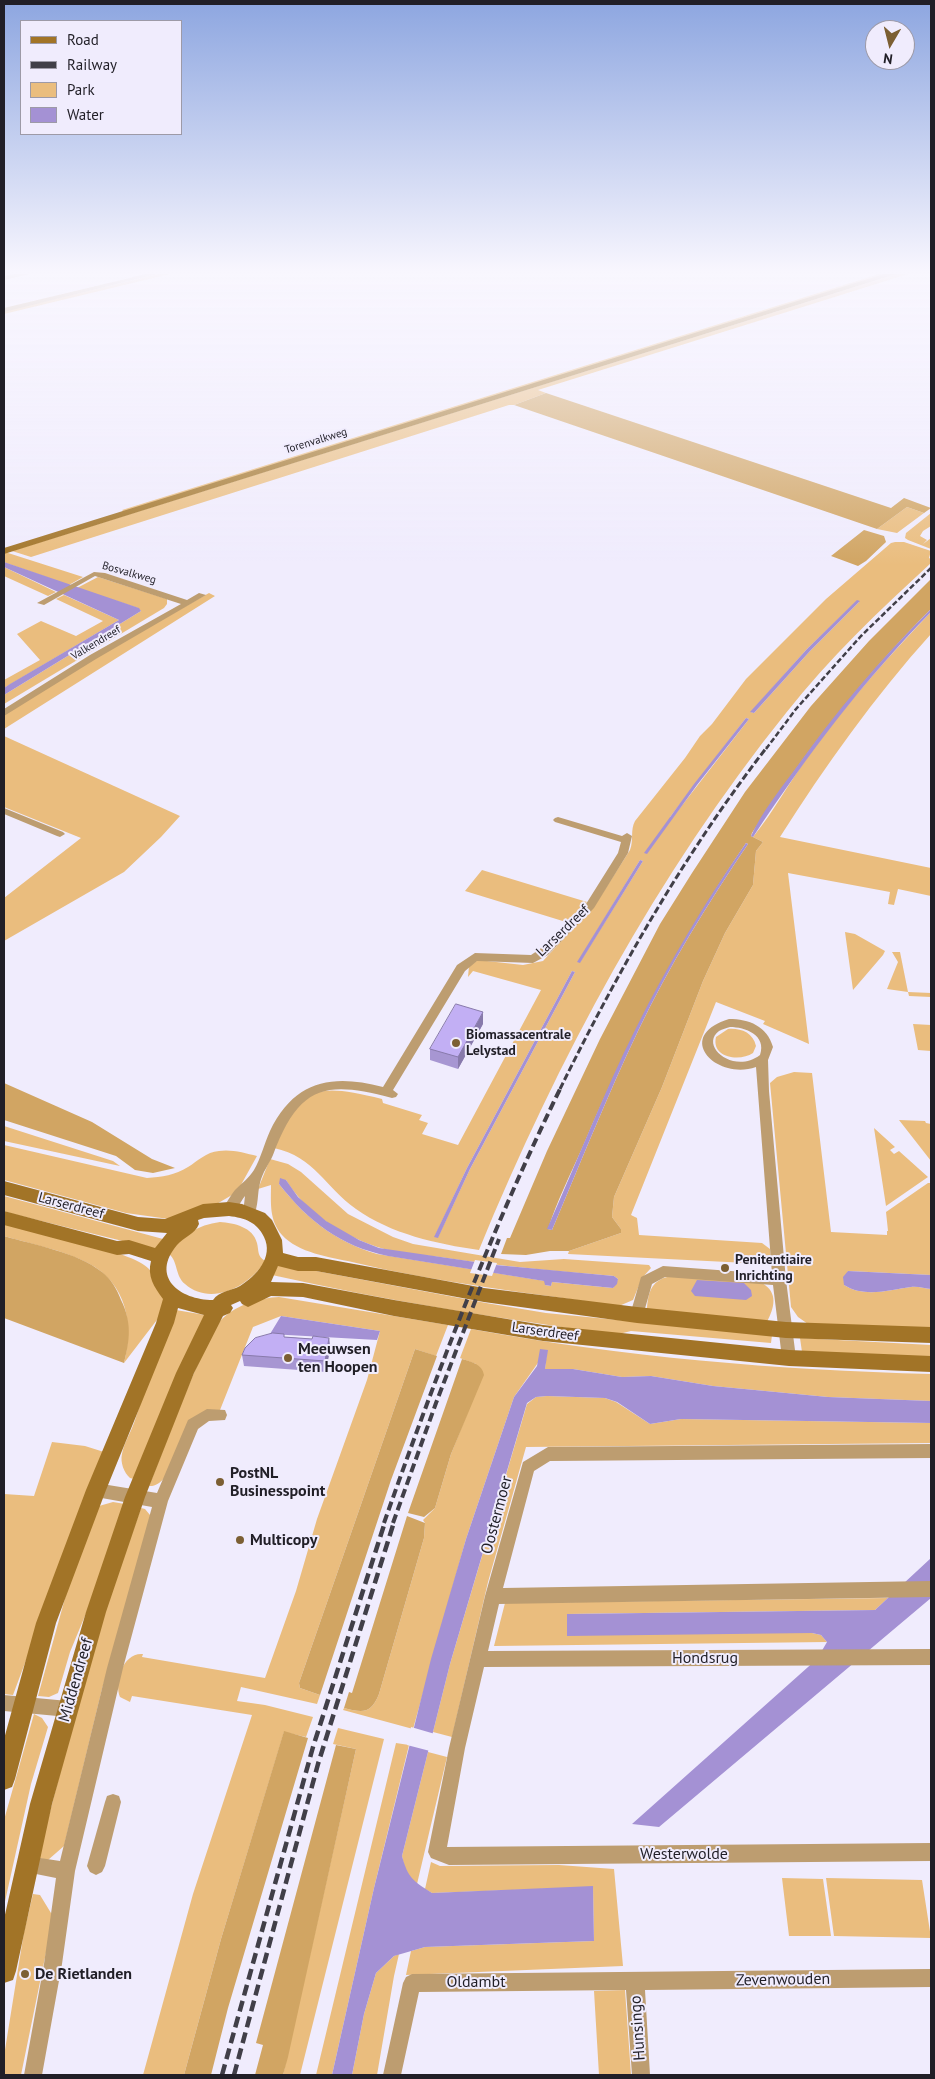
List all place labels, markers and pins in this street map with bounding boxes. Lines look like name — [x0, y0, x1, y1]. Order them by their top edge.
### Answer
place label: Biomassacentrale Lelystad — [466, 1027, 571, 1060]
marker: Biomassacentrale Lelystad — [450, 1037, 462, 1049]
place label: Penitentiaire Inrichting — [735, 1252, 812, 1284]
marker: Penitentiaire Inrichting — [719, 1262, 731, 1274]
place label: Meeuwsen ten Hoopen — [298, 1339, 377, 1377]
marker: Meeuwsen ten Hoopen — [282, 1352, 294, 1364]
place label: PostNL Businesspoint — [230, 1463, 325, 1501]
marker: PostNL Businesspoint — [214, 1476, 226, 1488]
place label: Multicopy — [250, 1530, 317, 1550]
marker: Multicopy — [234, 1534, 246, 1546]
place label: De Rietlanden — [35, 1964, 132, 1984]
marker: De Rietlanden — [19, 1968, 31, 1980]

